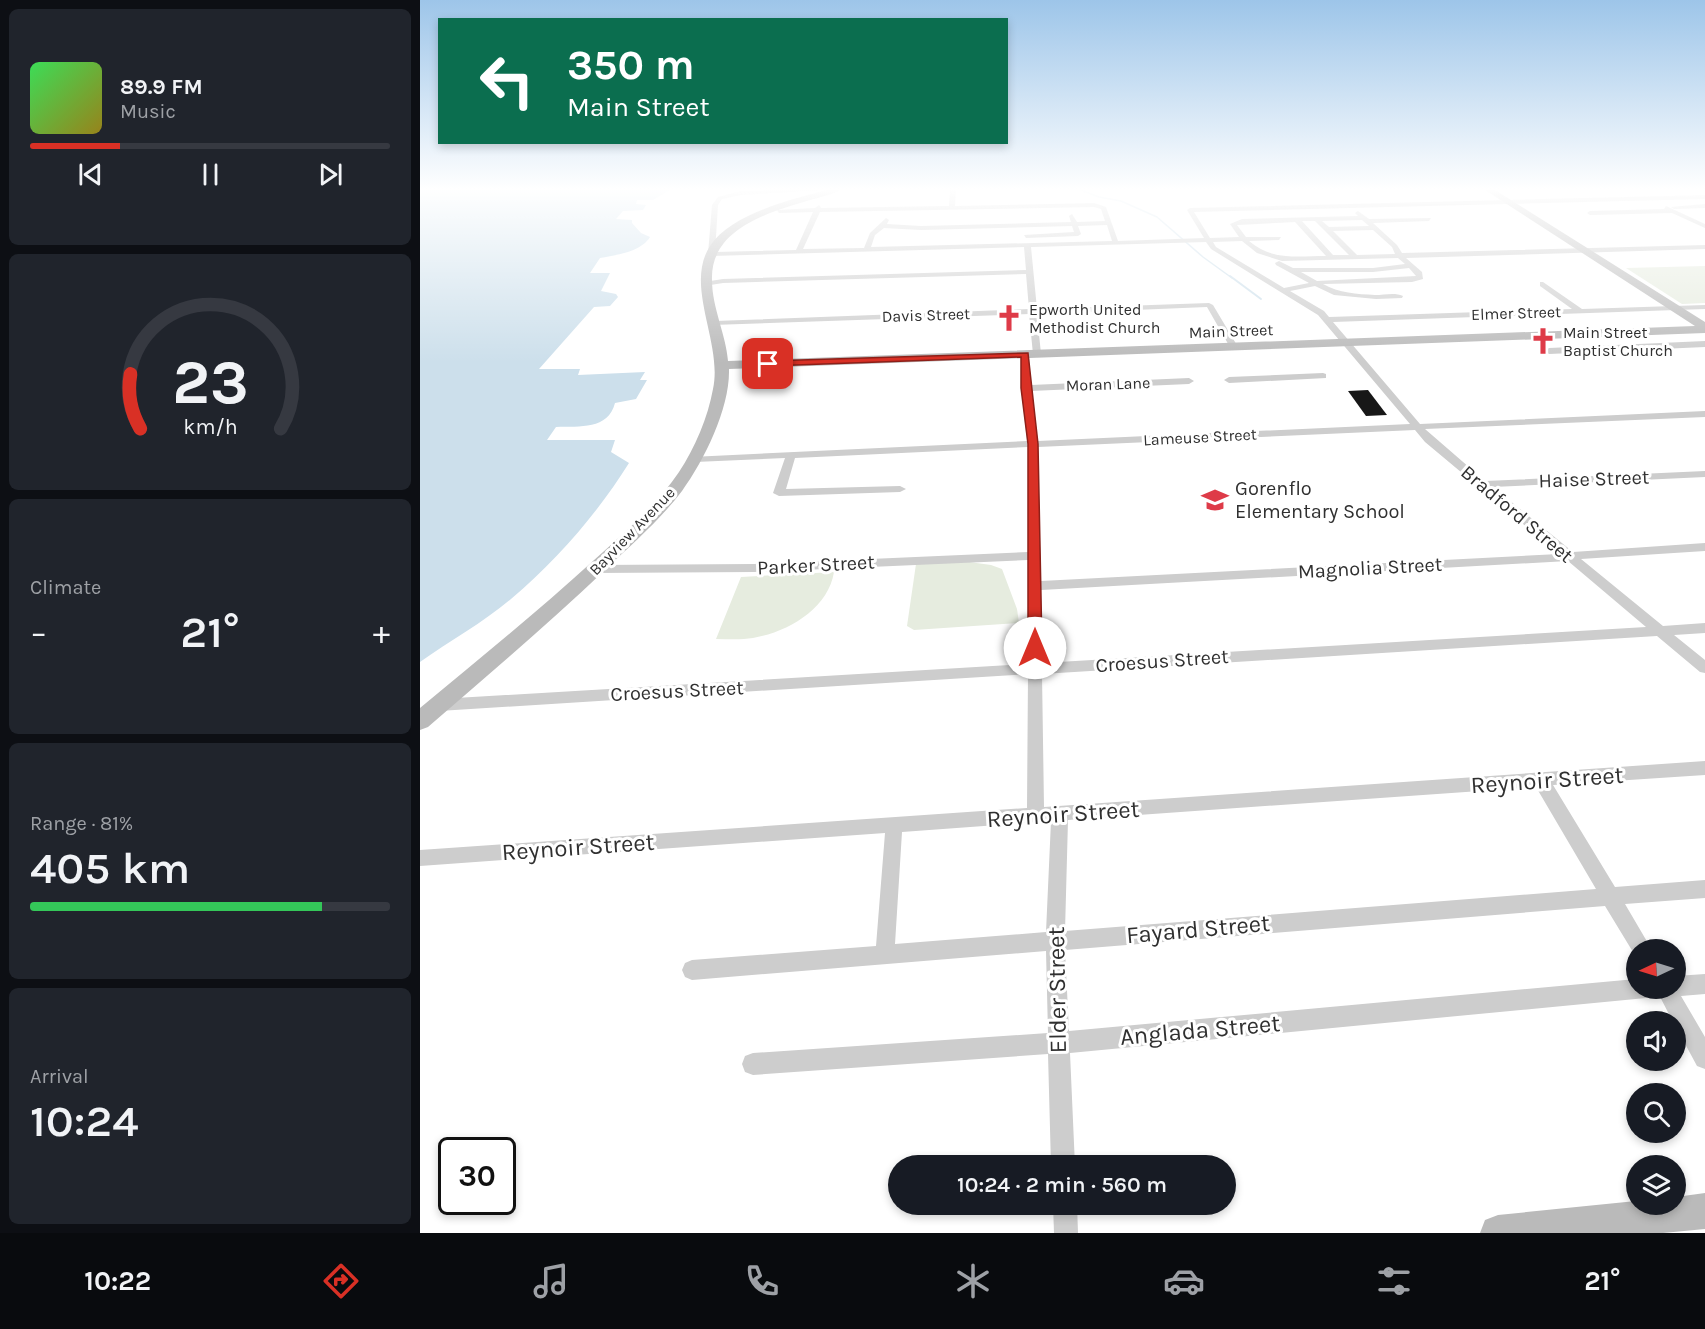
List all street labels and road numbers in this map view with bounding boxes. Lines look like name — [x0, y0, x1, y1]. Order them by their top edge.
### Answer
street label: Elmer Street — [1471, 302, 1561, 324]
street label: Davis Street — [882, 304, 970, 326]
street label: Main Street — [1188, 320, 1274, 342]
street label: Moran Lane — [1065, 373, 1151, 395]
street label: Lameuse Street — [1143, 425, 1257, 449]
street label: Bradford Street — [1456, 461, 1578, 568]
street label: Haise Street — [1538, 466, 1650, 492]
street label: Bayview Avenue — [585, 483, 679, 579]
street label: Parker Street — [757, 550, 876, 580]
street label: Magnolia Street — [1297, 553, 1443, 583]
street label: Croesus Street — [1095, 645, 1230, 677]
street label: Croesus Street — [610, 676, 745, 706]
street label: Reynoir Street — [1470, 761, 1624, 799]
street label: Reynoir Street — [986, 795, 1140, 833]
street label: Reynoir Street — [501, 828, 655, 866]
street label: Fayard Street — [1125, 909, 1271, 949]
street label: Elder Street — [1042, 926, 1072, 1054]
street label: Anglada Street — [1119, 1009, 1281, 1051]

